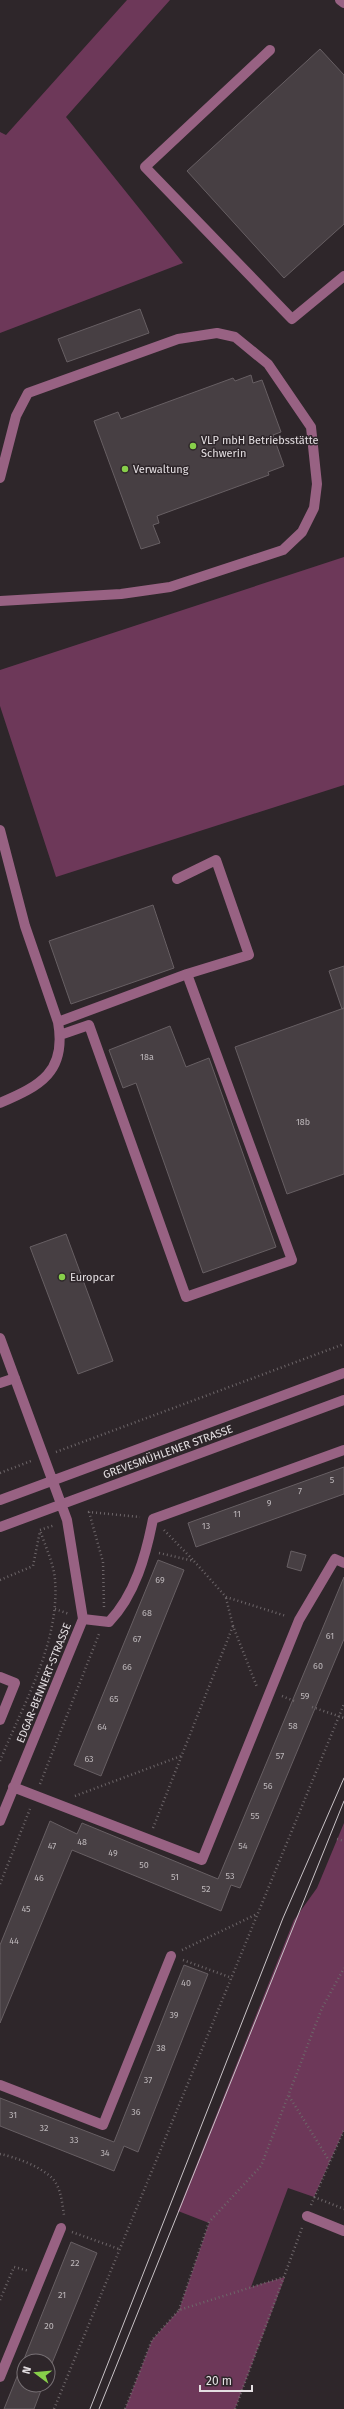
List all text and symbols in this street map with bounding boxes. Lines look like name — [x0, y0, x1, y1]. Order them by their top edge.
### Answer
place label: VLP mbH Betriebsstätte Schwerin — [201, 434, 319, 460]
marker: VLP mbH Betriebsstätte Schwerin — [188, 441, 198, 451]
place label: Verwaltung — [133, 463, 189, 476]
marker: Verwaltung — [120, 464, 130, 474]
house number: 18a — [140, 1052, 154, 1062]
house number: 18b — [296, 1117, 310, 1127]
place label: Europcar — [70, 1271, 115, 1284]
marker: Europcar — [57, 1272, 67, 1282]
street label: GREVESMÜHLENER STRASSE — [101, 1421, 235, 1482]
house number: 5 — [330, 1475, 335, 1485]
house number: 7 — [298, 1486, 302, 1496]
house number: 9 — [267, 1498, 272, 1508]
house number: 11 — [233, 1509, 241, 1519]
house number: 13 — [202, 1521, 210, 1531]
house number: 69 — [155, 1575, 165, 1585]
house number: 68 — [142, 1608, 152, 1618]
street label: EDGAR-BENNERT-STRASSE — [14, 1621, 74, 1745]
house number: 61 — [326, 1631, 334, 1641]
house number: 67 — [133, 1634, 141, 1644]
house number: 60 — [313, 1661, 323, 1671]
house number: 66 — [122, 1662, 132, 1672]
house number: 59 — [300, 1691, 310, 1701]
house number: 65 — [109, 1694, 119, 1704]
house number: 58 — [288, 1721, 298, 1731]
house number: 64 — [97, 1722, 107, 1732]
house number: 57 — [276, 1751, 284, 1761]
house number: 63 — [84, 1754, 94, 1764]
house number: 56 — [263, 1781, 273, 1791]
house number: 55 — [251, 1811, 260, 1821]
house number: 48 — [77, 1837, 87, 1847]
house number: 47 — [48, 1841, 56, 1851]
house number: 54 — [238, 1841, 248, 1851]
house number: 49 — [108, 1848, 118, 1858]
house number: 50 — [139, 1860, 149, 1870]
house number: 53 — [226, 1871, 234, 1881]
house number: 51 — [171, 1872, 179, 1882]
house number: 46 — [34, 1873, 44, 1883]
house number: 52 — [202, 1884, 210, 1894]
house number: 45 — [21, 1904, 31, 1914]
house number: 44 — [9, 1936, 19, 1946]
house number: 40 — [181, 1978, 191, 1988]
house number: 39 — [169, 2010, 179, 2020]
house number: 38 — [156, 2043, 166, 2053]
house number: 37 — [144, 2075, 152, 2085]
house number: 36 — [131, 2107, 141, 2117]
house number: 31 — [9, 2110, 17, 2120]
house number: 32 — [40, 2123, 48, 2133]
house number: 33 — [70, 2135, 78, 2145]
house number: 34 — [100, 2148, 110, 2158]
house number: 22 — [71, 2258, 79, 2268]
house number: 21 — [58, 2290, 66, 2300]
house number: 20 — [44, 2321, 54, 2331]
north arrow — [16, 2353, 56, 2393]
text: N — [20, 2365, 34, 2376]
scale bar — [200, 2367, 252, 2393]
text: 20 m — [206, 2374, 232, 2388]

